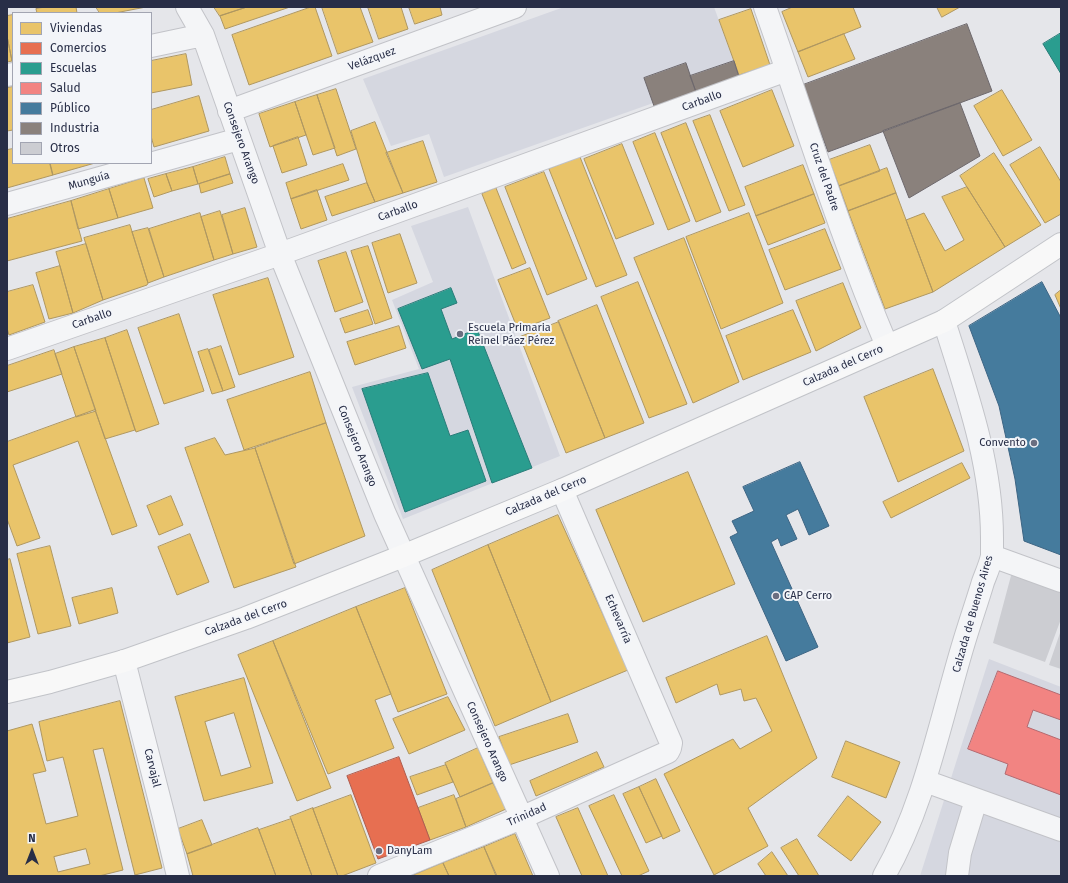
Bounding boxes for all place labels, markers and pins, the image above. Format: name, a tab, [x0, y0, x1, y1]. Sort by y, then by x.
place label: Escuela Primaria Reinel Páez Pérez	[468, 321, 554, 347]
marker: Escuela Primaria Reinel Páez Pérez	[455, 329, 465, 339]
place label: Convento	[979, 436, 1026, 450]
marker: Convento	[1029, 438, 1039, 448]
place label: CAP Cerro	[784, 589, 832, 603]
marker: CAP Cerro	[771, 591, 781, 601]
place label: DanyLam	[387, 844, 433, 858]
marker: DanyLam	[374, 846, 384, 856]

